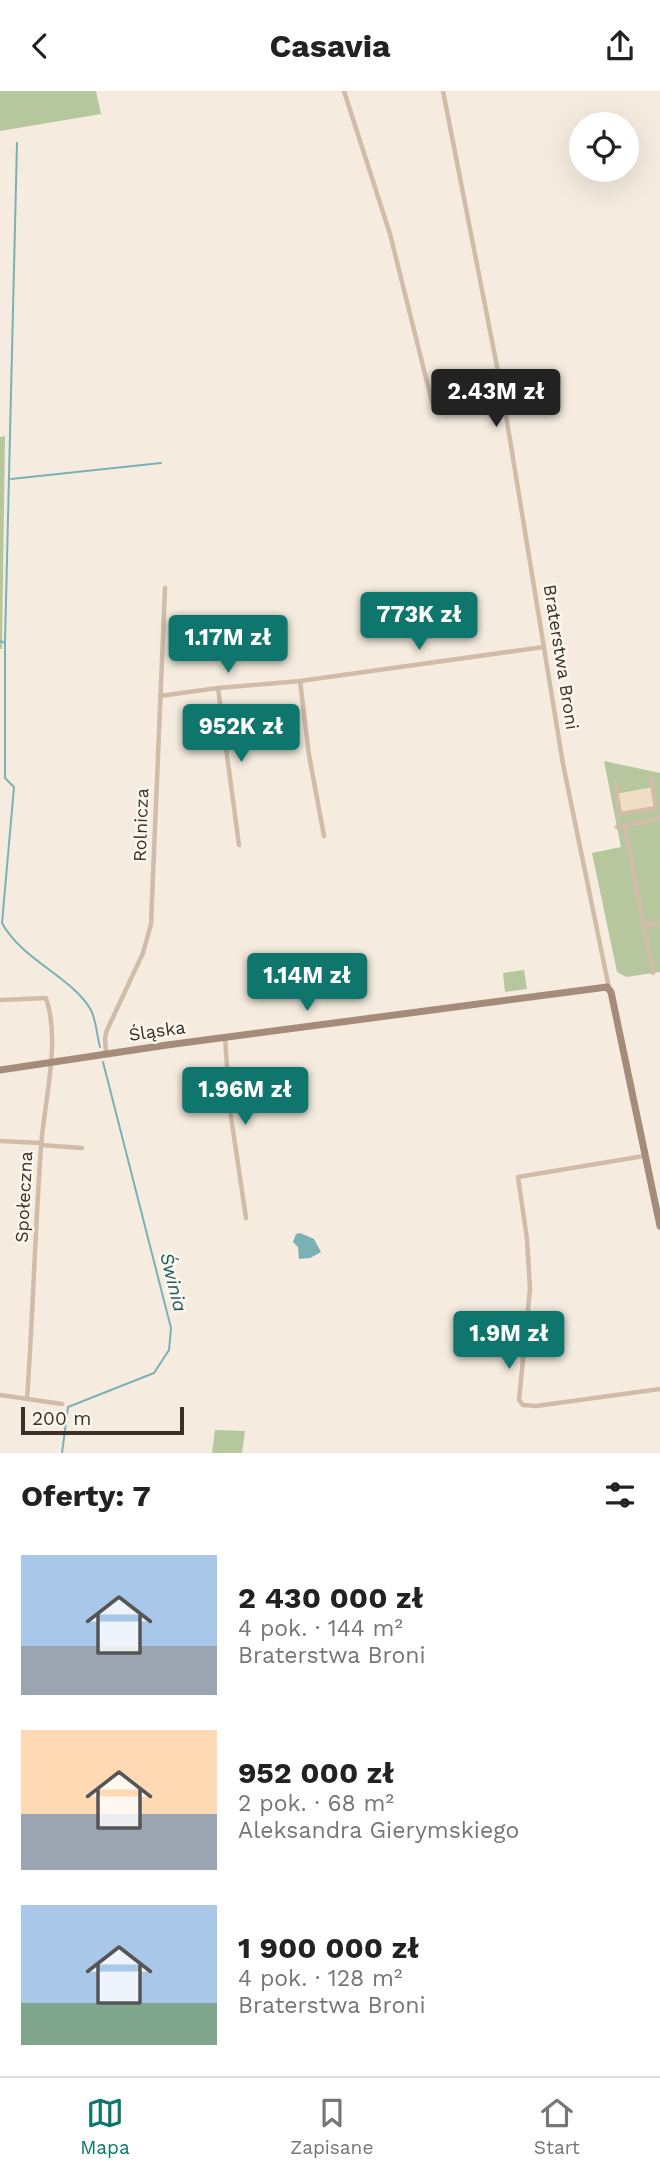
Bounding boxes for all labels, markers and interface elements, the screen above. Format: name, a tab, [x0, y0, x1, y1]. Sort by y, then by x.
icon: back	[21, 27, 59, 65]
text: Casavia	[270, 27, 391, 65]
icon: share	[601, 27, 639, 65]
map controls	[569, 112, 639, 182]
button: locate	[569, 112, 639, 182]
pin: 2.43M zł	[424, 369, 568, 429]
text: 2.43M zł	[447, 378, 545, 405]
street label: Braterstwa Broni	[540, 583, 583, 731]
pin: 773K zł	[354, 593, 484, 652]
text: 773K zł	[376, 601, 462, 628]
pin: 1.17M zł	[156, 615, 300, 675]
text: 1.17M zł	[185, 624, 271, 651]
pin: 952K zł	[176, 705, 306, 764]
text: 952K zł	[199, 713, 283, 740]
street label: Rolnicza	[129, 788, 152, 862]
pin: 1.14M zł	[235, 953, 379, 1013]
text: 1.14M zł	[263, 962, 351, 989]
street label: Śląska	[127, 1016, 187, 1045]
pin: 1.96M zł	[173, 1067, 317, 1127]
text: 1.96M zł	[198, 1076, 292, 1103]
street label: Społeczna	[11, 1151, 36, 1243]
water label: Świnia	[155, 1250, 192, 1314]
pin: 1.9M zł	[444, 1311, 574, 1371]
text: 1.9M zł	[469, 1320, 549, 1347]
scale bar	[21, 1404, 184, 1436]
text: 200 m	[32, 1407, 91, 1430]
icon: filters	[601, 1476, 639, 1514]
text: Oferty: 7	[21, 1478, 151, 1513]
text: 2 430 000 zł	[238, 1580, 424, 1615]
icon: home	[77, 1583, 161, 1667]
text: 4 pok. · 144 m²	[238, 1615, 403, 1642]
text: Braterstwa Broni	[238, 1642, 426, 1669]
text: 952 000 zł	[238, 1755, 394, 1790]
icon: home	[77, 1758, 161, 1842]
text: 2 pok. · 68 m²	[238, 1790, 394, 1817]
text: Aleksandra Gierymskiego	[238, 1817, 519, 1844]
text: 1 900 000 zł	[238, 1930, 419, 1965]
icon: home	[77, 1933, 161, 2017]
text: 4 pok. · 128 m²	[238, 1965, 402, 1992]
text: Braterstwa Broni	[238, 1992, 426, 2019]
tab: Mapa	[80, 2094, 130, 2159]
tab: Zapisane	[290, 2094, 373, 2159]
tab: Start	[534, 2094, 580, 2159]

